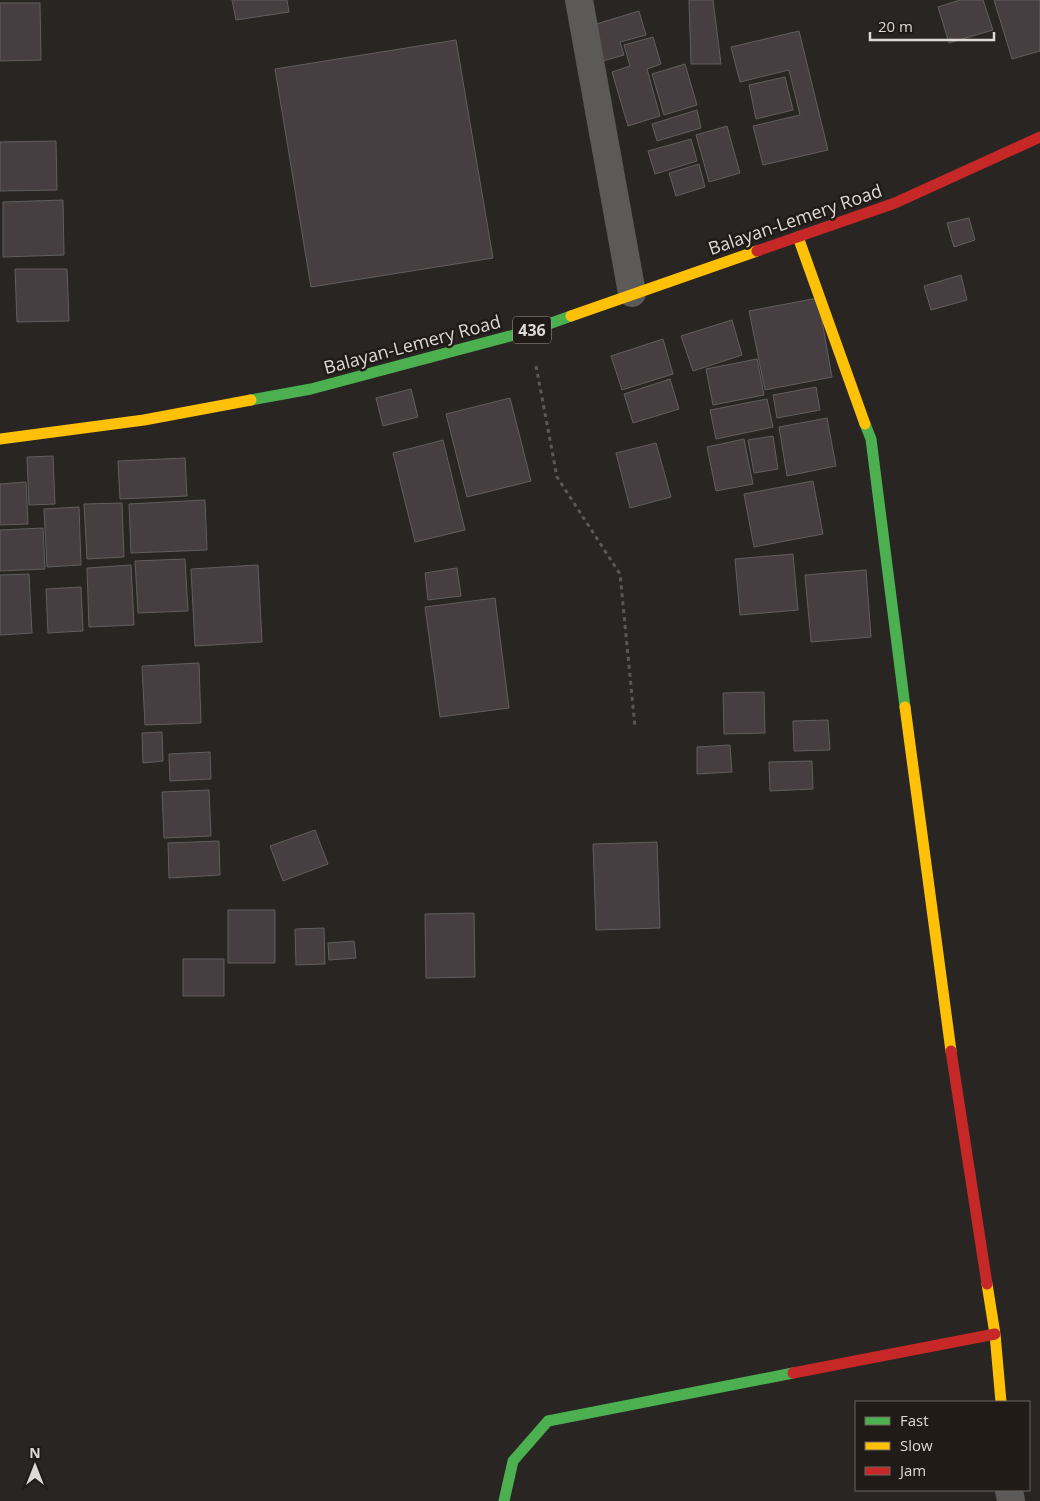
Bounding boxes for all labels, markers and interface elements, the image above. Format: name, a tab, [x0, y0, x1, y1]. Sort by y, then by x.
scale bar	[870, 10, 994, 42]
text: 20 m	[878, 16, 913, 36]
street label: Balayan-Lemery Road	[705, 178, 885, 260]
street label: Balayan-Lemery Road	[321, 309, 503, 379]
road number: 436	[513, 316, 551, 344]
legend	[855, 1401, 1030, 1491]
text: Fast	[900, 1410, 929, 1430]
text: Slow	[900, 1435, 933, 1455]
north arrow	[10, 1441, 60, 1491]
text: N	[29, 1443, 41, 1462]
text: Jam	[898, 1460, 926, 1480]

